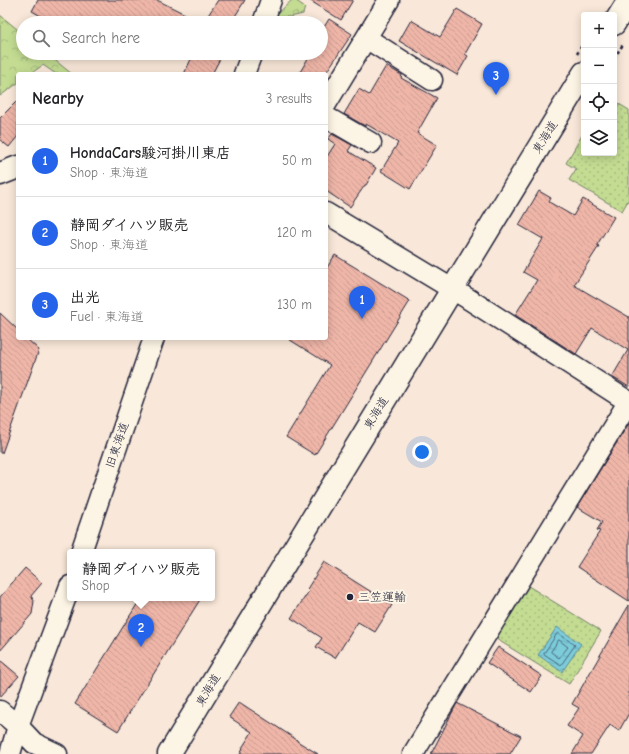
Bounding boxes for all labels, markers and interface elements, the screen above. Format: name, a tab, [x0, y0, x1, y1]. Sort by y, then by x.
map controls	[581, 12, 617, 156]
button: +	[581, 12, 617, 48]
search box	[16, 16, 328, 60]
icon: search	[30, 27, 52, 49]
text: Search here	[62, 29, 140, 47]
button: −	[581, 48, 617, 84]
pin: 3	[483, 62, 509, 95]
button: locate	[581, 84, 617, 120]
text: Nearby	[32, 89, 83, 108]
text: 3 results	[266, 91, 312, 106]
street label: 東海道	[530, 118, 560, 156]
button: layers	[581, 120, 617, 156]
text: HondaCars駿河掛川東店	[70, 144, 231, 162]
text: 1	[42, 153, 48, 168]
text: 50 m	[282, 153, 312, 168]
text: Shop · 東海道	[70, 165, 148, 180]
text: 静岡ダイハツ販売	[70, 216, 189, 234]
text: 2	[42, 225, 48, 240]
text: 120 m	[277, 225, 312, 240]
text: Shop · 東海道	[70, 237, 148, 252]
pin: 1	[349, 286, 375, 319]
text: 出光	[70, 288, 100, 306]
text: 3	[42, 297, 48, 312]
text: 130 m	[277, 297, 312, 312]
text: Fuel · 東海道	[70, 309, 143, 324]
street label: 東海道	[361, 394, 391, 432]
street label: 旧東海道	[103, 420, 131, 470]
your location	[412, 442, 432, 462]
popup	[67, 549, 215, 601]
text: 静岡ダイハツ販売	[82, 560, 200, 578]
text: Shop	[82, 578, 110, 593]
place label: 三笠運輸	[358, 590, 406, 604]
marker: 三笠運輸	[345, 592, 355, 602]
pin: 2	[128, 614, 154, 647]
street label: 東海道	[193, 671, 223, 709]

